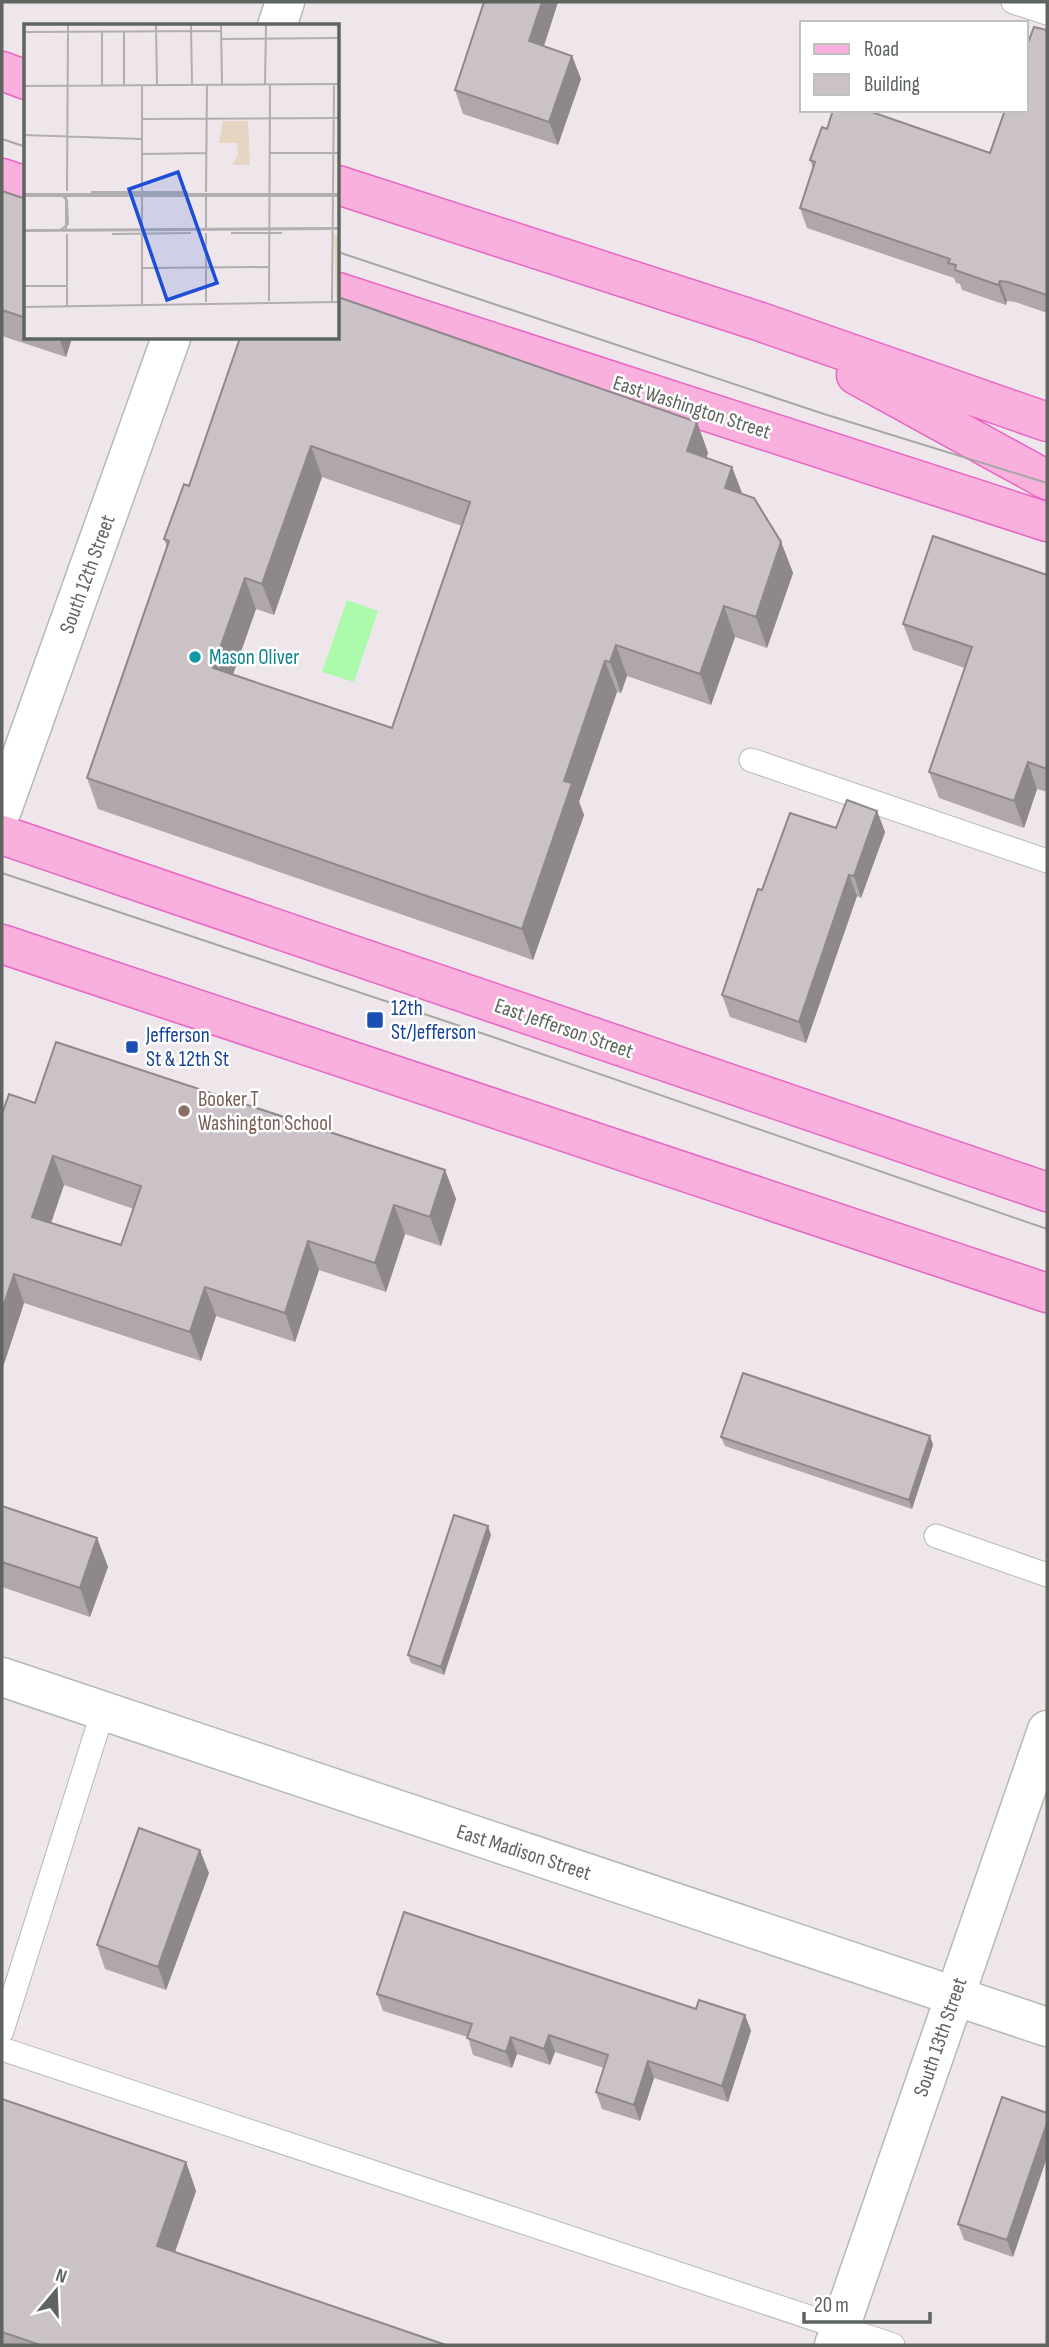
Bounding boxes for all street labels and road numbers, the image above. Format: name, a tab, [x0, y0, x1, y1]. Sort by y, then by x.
street label: East Washington Street	[610, 370, 774, 445]
street label: South 12th Street	[54, 511, 121, 637]
street label: East Jefferson Street	[491, 993, 637, 1064]
street label: East Madison Street	[453, 1819, 594, 1886]
street label: South 13th Street	[908, 1974, 973, 2100]

